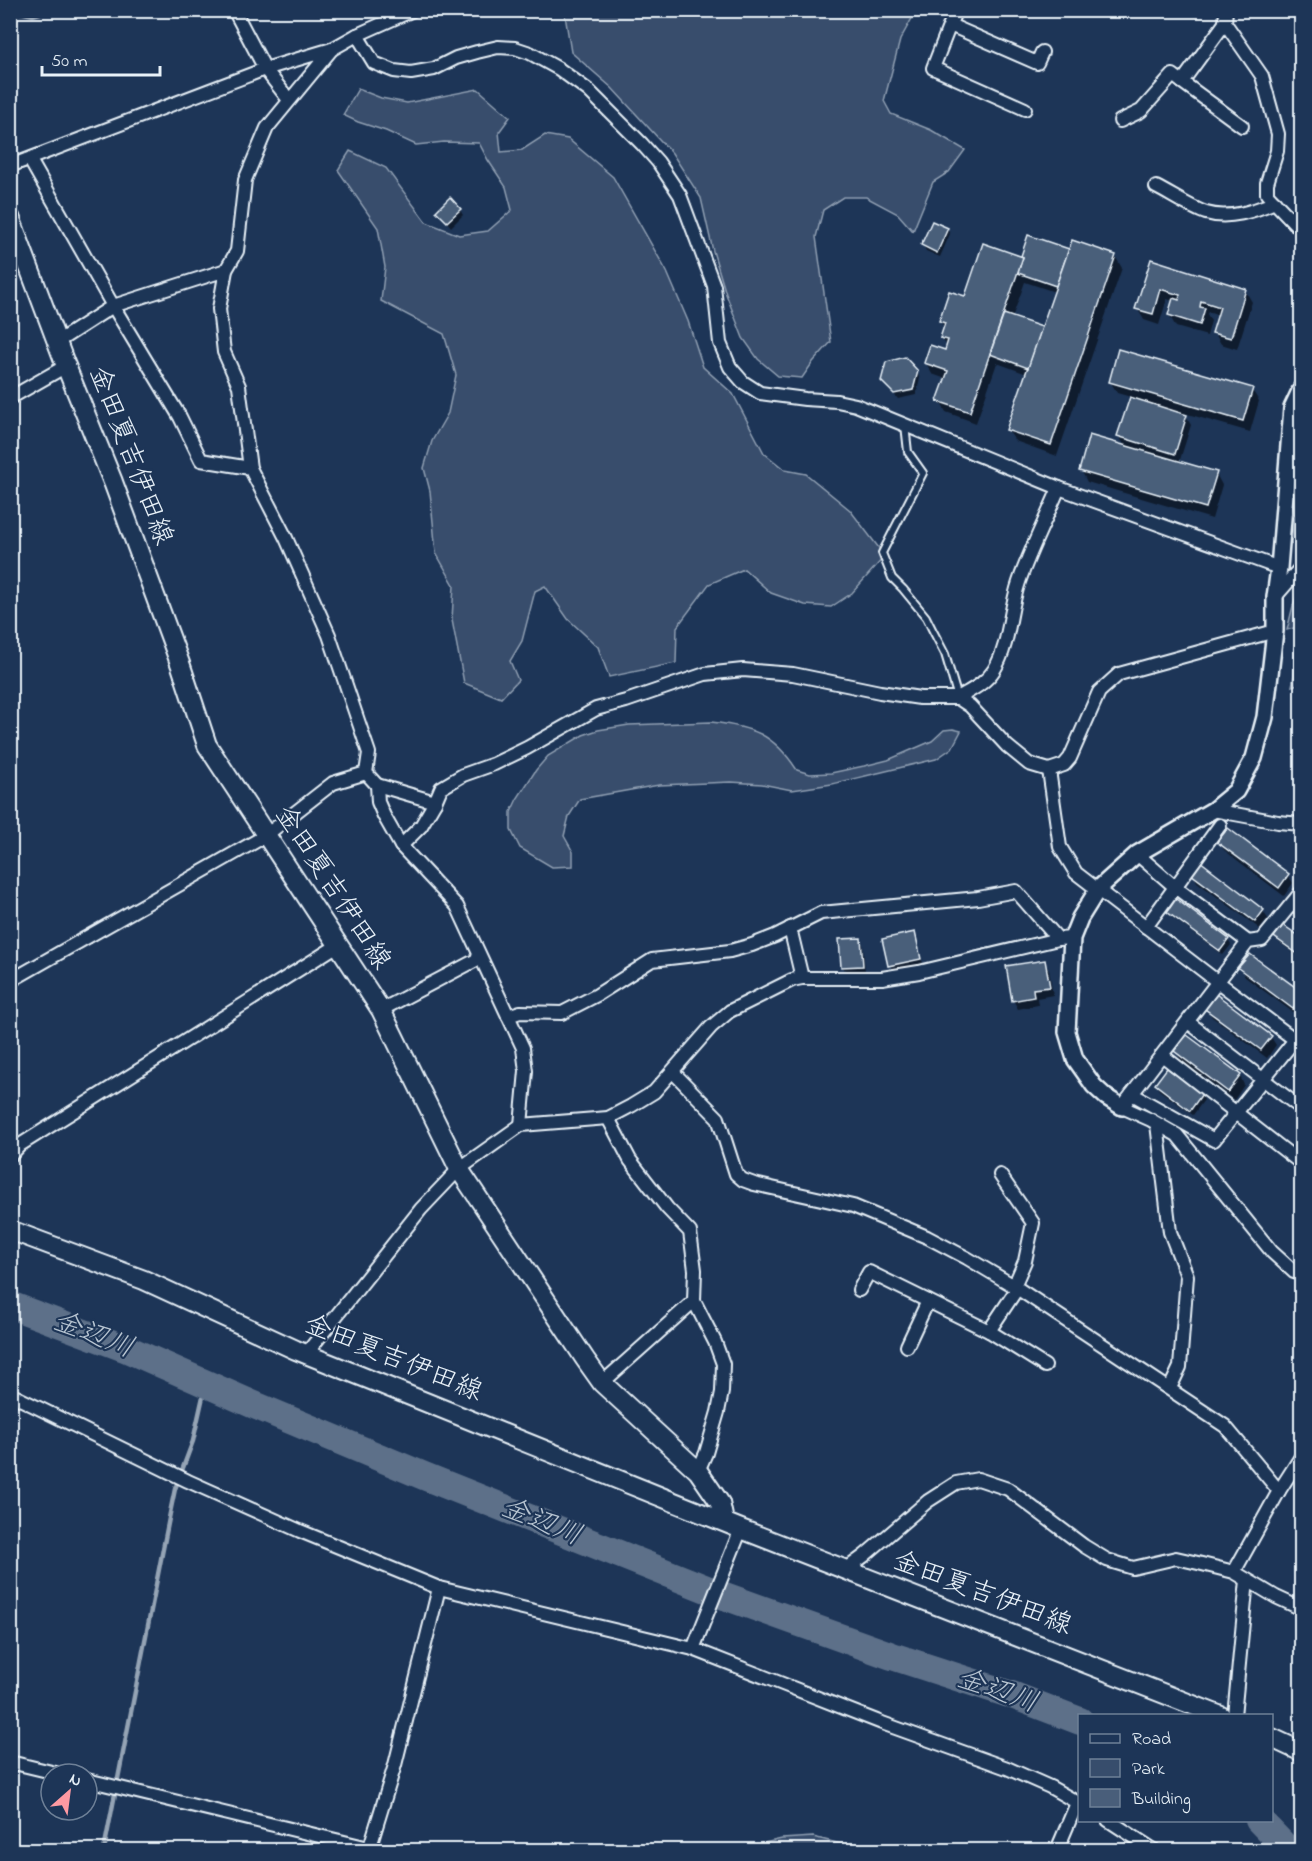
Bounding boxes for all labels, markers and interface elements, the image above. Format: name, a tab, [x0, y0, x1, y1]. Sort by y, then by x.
scale bar	[42, 39, 160, 77]
text: 50 m	[51, 49, 88, 75]
street label: 金田夏吉伊田線	[78, 361, 182, 551]
street label: 金田夏吉伊田線	[264, 798, 400, 978]
water label: 金辺川	[46, 1302, 140, 1370]
street label: 金田夏吉伊田線	[298, 1306, 488, 1412]
water label: 金辺川	[494, 1488, 588, 1558]
street label: 金田夏吉伊田線	[887, 1542, 1077, 1646]
water label: 金辺川	[951, 1659, 1043, 1725]
legend	[1078, 1714, 1273, 1822]
text: Road	[1132, 1727, 1171, 1753]
text: Park	[1132, 1757, 1165, 1783]
north arrow	[39, 1762, 99, 1822]
text: N	[65, 1767, 86, 1794]
text: Building	[1131, 1787, 1191, 1814]

